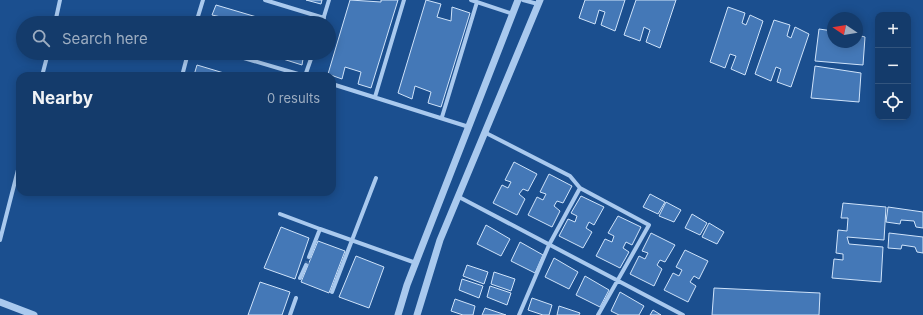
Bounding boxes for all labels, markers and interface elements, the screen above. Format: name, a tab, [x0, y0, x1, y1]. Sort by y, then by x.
north arrow	[827, 12, 863, 48]
map controls	[875, 12, 911, 120]
button: +	[875, 12, 911, 48]
search box	[16, 16, 336, 60]
icon: search	[30, 27, 52, 49]
text: Search here	[62, 29, 148, 48]
button: −	[875, 48, 911, 84]
button: locate	[875, 84, 911, 120]
text: Nearby	[32, 88, 93, 108]
text: 0 results	[267, 90, 320, 106]

